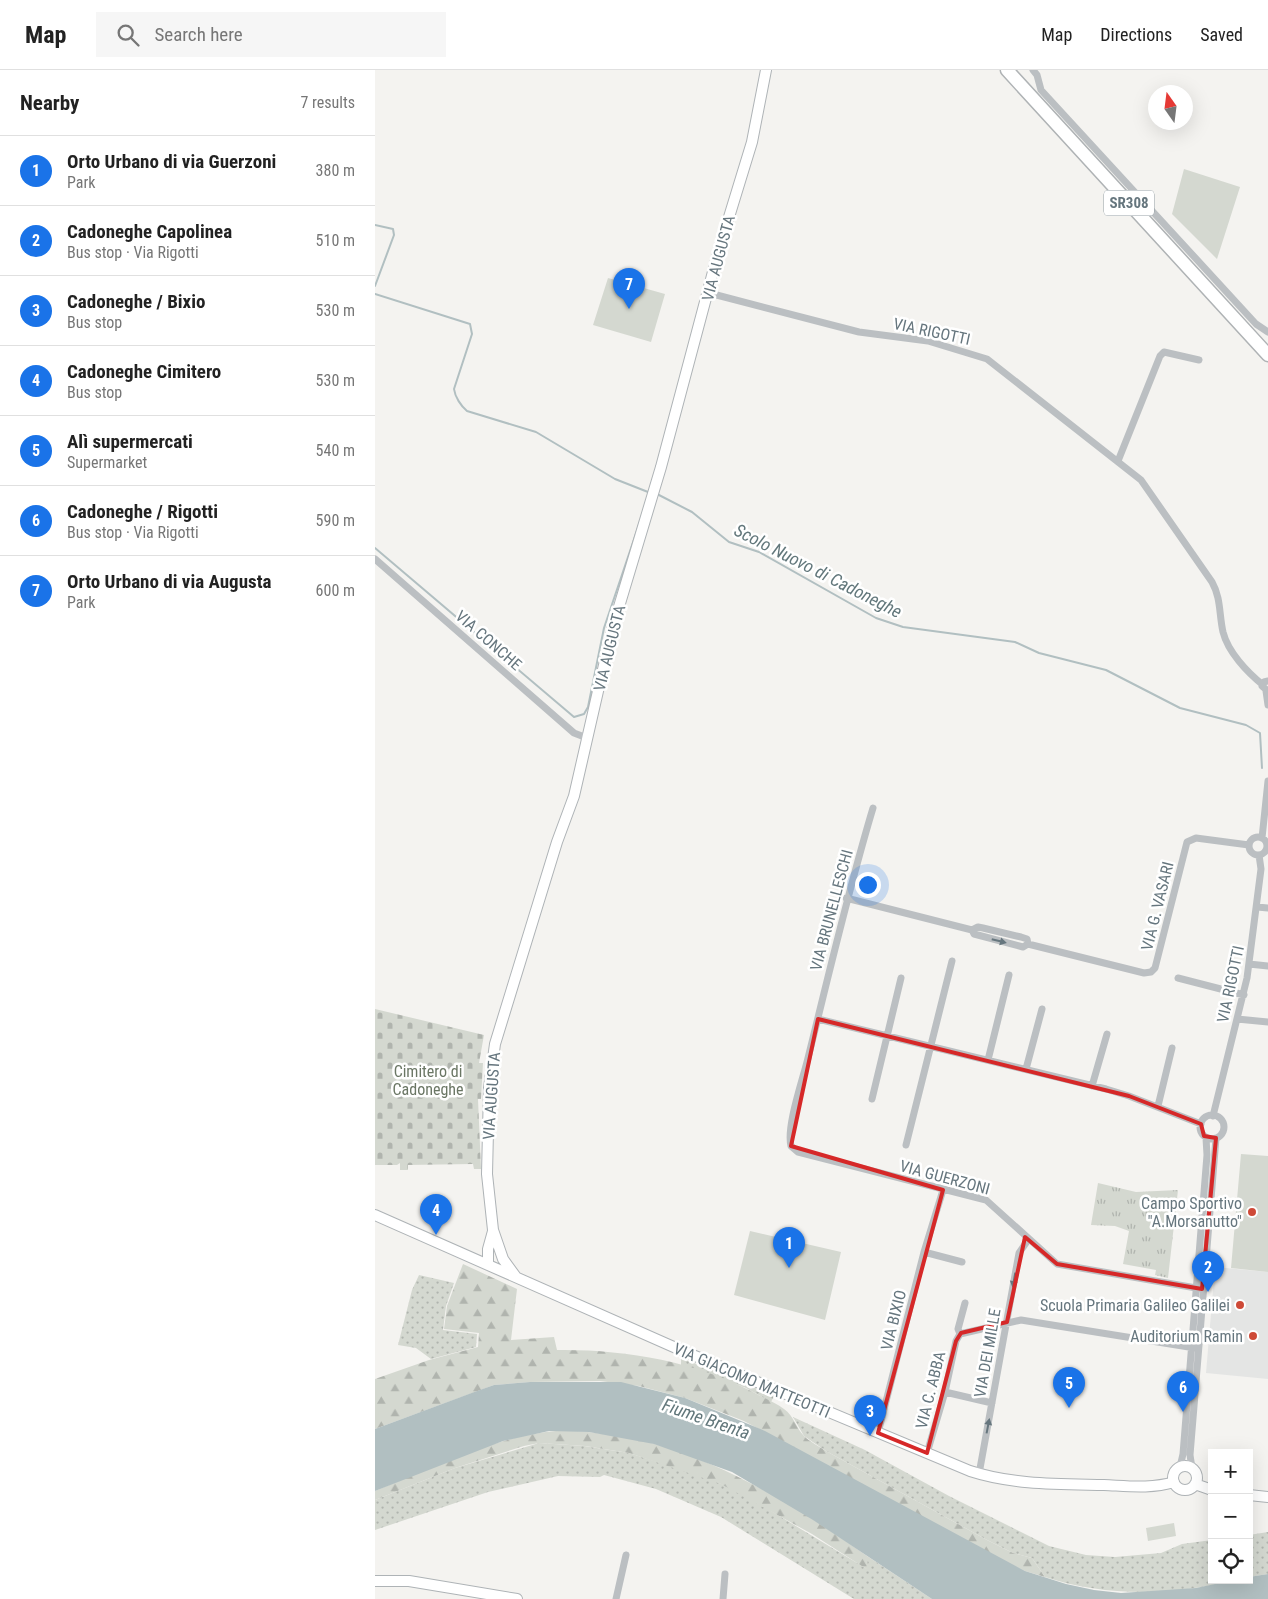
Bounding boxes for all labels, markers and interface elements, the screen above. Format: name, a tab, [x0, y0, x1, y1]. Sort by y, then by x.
search box	[96, 12, 446, 57]
text: Map	[25, 21, 66, 49]
icon: search	[114, 21, 142, 49]
text: Search here	[154, 23, 243, 46]
text: Map	[1041, 24, 1072, 45]
text: Directions	[1100, 24, 1172, 45]
text: Saved	[1200, 24, 1243, 45]
north arrow	[1148, 85, 1193, 130]
text: Nearby	[20, 91, 79, 115]
text: 7 results	[300, 93, 355, 112]
text: Orto Urbano di via Guerzoni	[67, 150, 276, 173]
text: 1	[32, 161, 40, 180]
text: 380 m	[316, 161, 355, 180]
text: Park	[67, 173, 96, 192]
road number: SR308	[1104, 190, 1154, 216]
street label: VIA AUGUSTA	[698, 213, 739, 303]
text: Cadoneghe Capolinea	[67, 220, 232, 243]
text: 2	[32, 231, 40, 250]
text: 510 m	[316, 231, 355, 250]
text: Bus stop · Via Rigotti	[67, 243, 199, 262]
pin: 7	[613, 268, 645, 309]
text: Cadoneghe / Bixio	[67, 290, 205, 313]
text: 3	[32, 301, 40, 320]
text: 530 m	[316, 301, 355, 320]
text: Bus stop	[67, 313, 122, 332]
street label: VIA RIGOTTI	[892, 314, 972, 349]
text: Cadoneghe Cimitero	[67, 360, 221, 383]
text: 4	[32, 371, 40, 390]
text: 530 m	[316, 371, 355, 390]
text: Bus stop	[67, 383, 122, 402]
text: Alì supermercati	[67, 430, 193, 453]
text: 5	[32, 441, 40, 460]
text: 540 m	[316, 441, 355, 460]
text: Supermarket	[67, 453, 147, 472]
text: Cadoneghe / Rigotti	[67, 500, 218, 523]
text: 6	[32, 511, 40, 530]
text: 590 m	[316, 511, 355, 530]
water label: Scolo Nuovo di Cadoneghe	[731, 519, 905, 622]
text: Bus stop · Via Rigotti	[67, 523, 199, 542]
text: Orto Urbano di via Augusta	[67, 570, 271, 593]
text: 7	[32, 581, 40, 600]
text: 600 m	[316, 581, 355, 600]
text: Park	[67, 593, 96, 612]
street label: VIA AUGUSTA	[590, 603, 629, 693]
street label: VIA CONCHE	[452, 606, 526, 674]
street label: VIA BRUNELLESCHI	[806, 848, 857, 973]
street label: VIA G. VASARI	[1137, 860, 1178, 953]
your location	[855, 872, 881, 898]
one-way arrow	[992, 937, 1007, 945]
street label: VIA RIGOTTI	[1213, 944, 1248, 1024]
street label: VIA AUGUSTA	[479, 1052, 504, 1140]
park label: Cimitero di Cadoneghe	[392, 1062, 464, 1099]
street label: VIA GUERZONI	[898, 1156, 992, 1199]
pin: 4	[420, 1194, 452, 1235]
place label: Campo Sportivo "A.Morsanutto"	[1141, 1194, 1242, 1231]
marker: Campo Sportivo "A.Morsanutto"	[1246, 1206, 1258, 1218]
pin: 1	[773, 1227, 805, 1268]
pin: 2	[1192, 1251, 1224, 1292]
one-way arrow	[1010, 1272, 1018, 1288]
street label: VIA BIXIO	[877, 1288, 910, 1352]
place label: Scuola Primaria Galileo Galilei	[1040, 1296, 1230, 1315]
marker: Scuola Primaria Galileo Galilei	[1234, 1299, 1246, 1311]
street label: VIA DEI MILLE	[970, 1307, 1005, 1399]
place label: Auditorium Ramin	[1130, 1327, 1243, 1346]
marker: Auditorium Ramin	[1247, 1330, 1259, 1342]
street label: VIA GIACOMO MATTEOTTI	[671, 1339, 833, 1422]
street label: VIA C. ABBA	[912, 1350, 949, 1431]
pin: 5	[1053, 1367, 1085, 1408]
pin: 6	[1167, 1371, 1199, 1412]
water label: Fiume Brenta	[660, 1394, 753, 1443]
pin: 3	[854, 1395, 886, 1436]
one-way arrow	[984, 1419, 992, 1434]
map controls	[1208, 1449, 1253, 1584]
button: +	[1208, 1449, 1253, 1494]
button: −	[1208, 1494, 1253, 1539]
button: locate	[1208, 1539, 1253, 1584]

